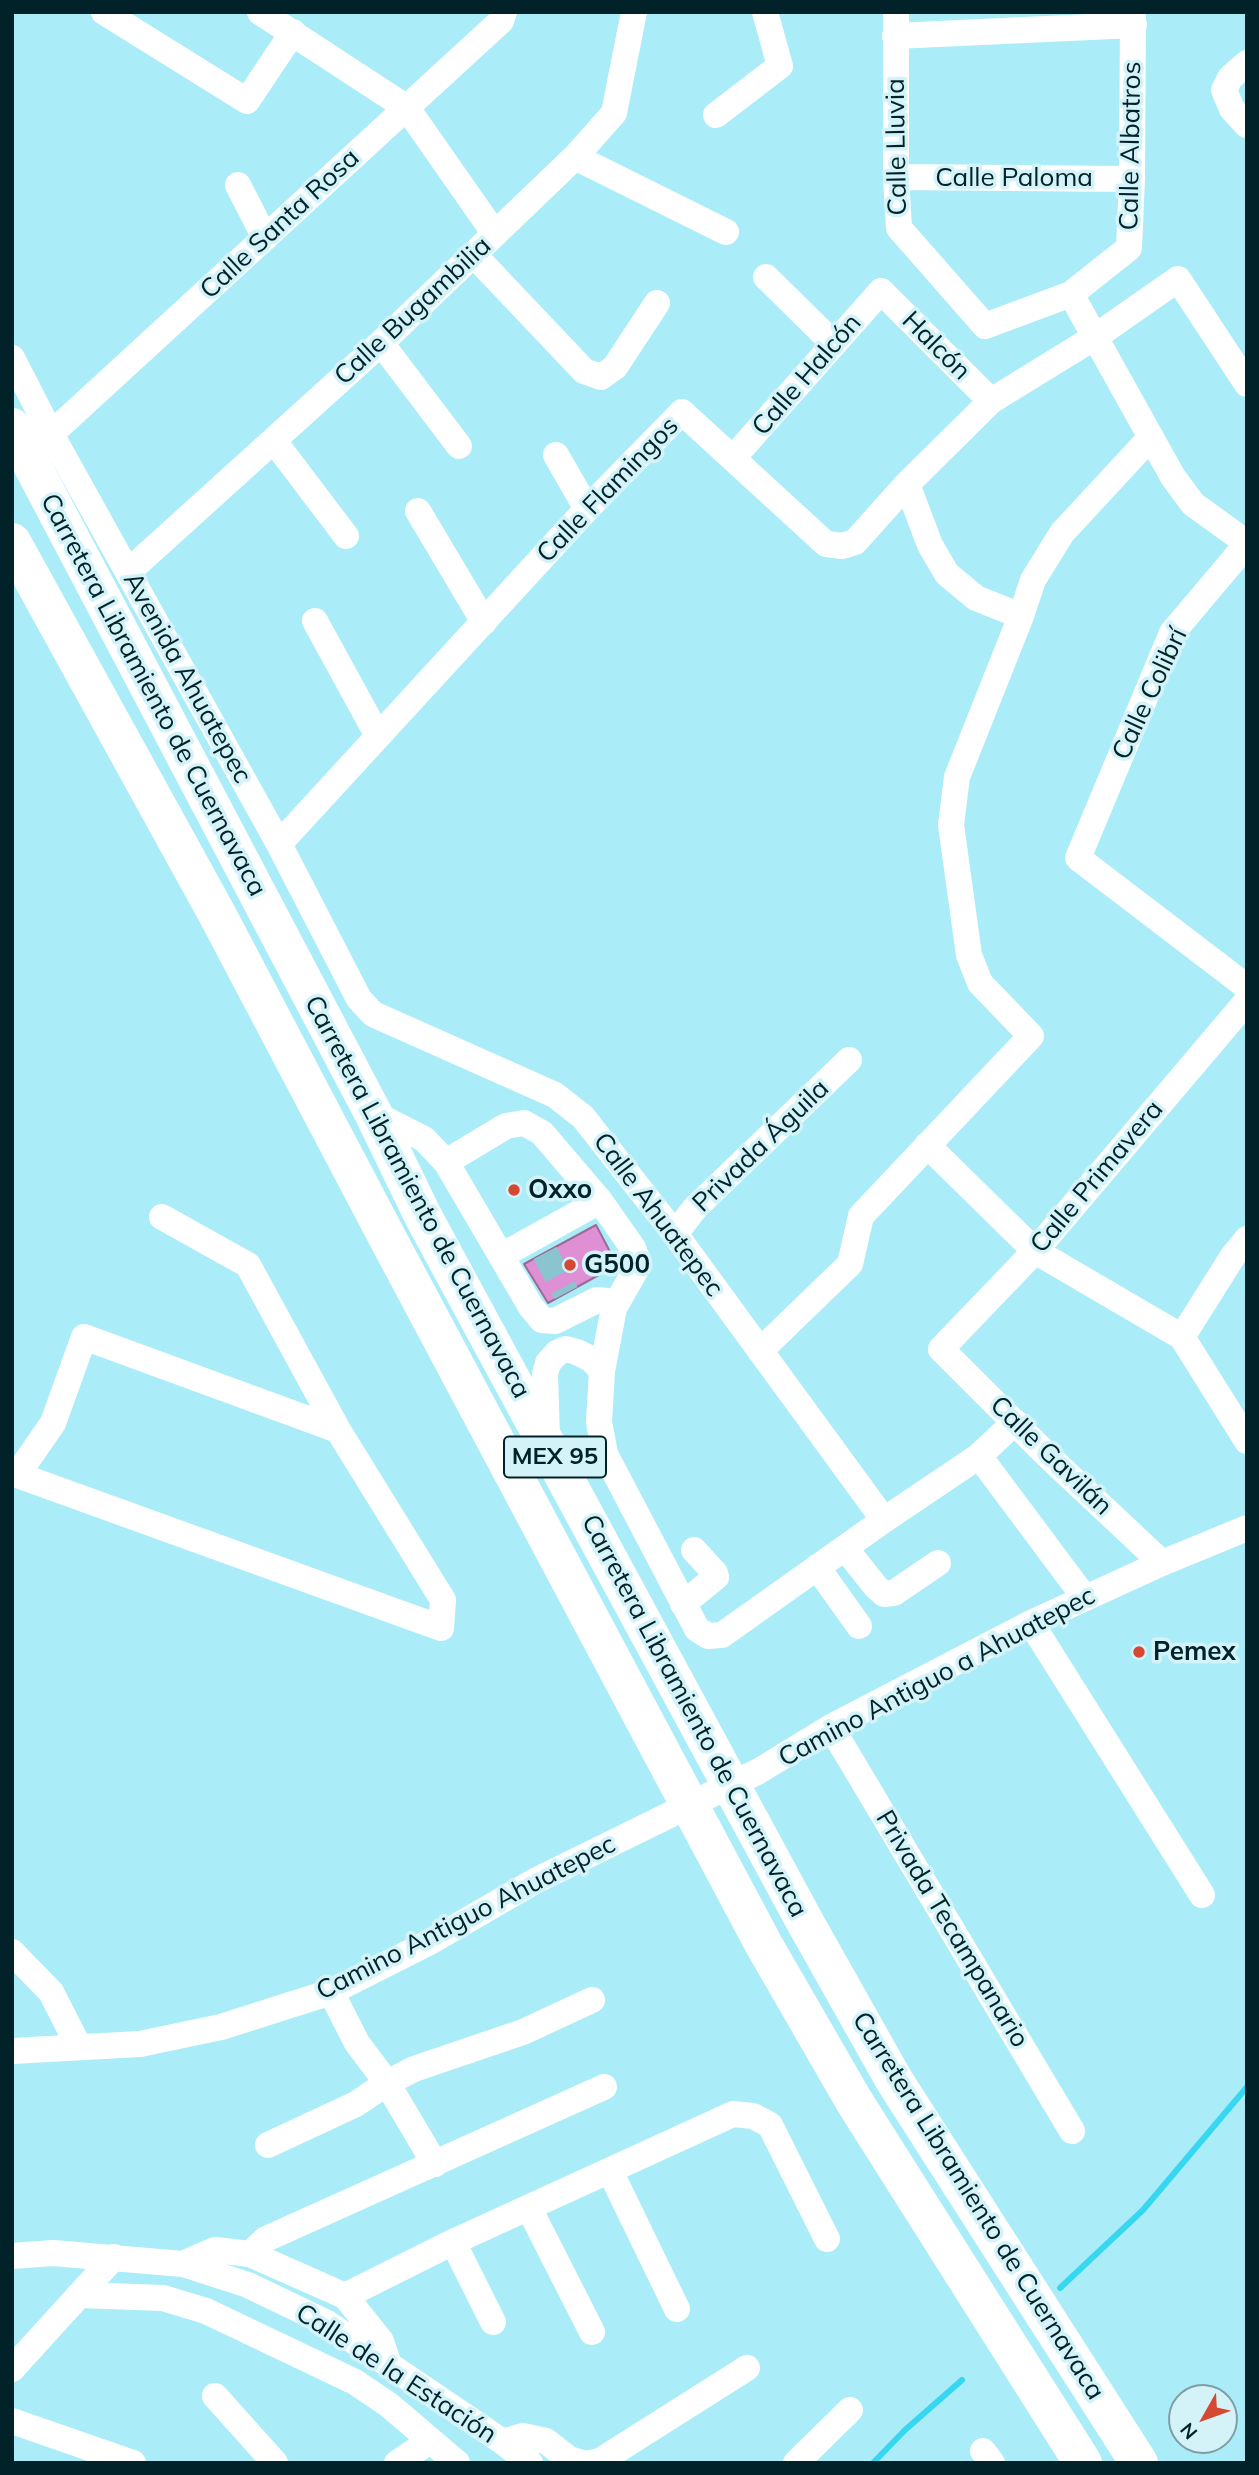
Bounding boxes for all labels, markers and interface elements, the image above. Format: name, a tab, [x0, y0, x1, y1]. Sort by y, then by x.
street label: Calle Albatros	[1114, 61, 1148, 231]
street label: Calle Lluvia	[880, 78, 914, 216]
street label: Calle Santa Rosa	[194, 142, 366, 306]
street label: Calle Paloma	[935, 162, 1093, 194]
street label: Calle Bugambilia	[328, 230, 498, 392]
street label: Halcón	[895, 305, 977, 387]
street label: Calle Halcón	[746, 308, 868, 442]
street label: Calle Flamingos	[531, 411, 685, 569]
street label: Carretera Libramiento de Cuernavaca	[33, 488, 273, 902]
street label: Avenida Ahuatepec	[116, 567, 258, 789]
street label: Calle Colibrí	[1106, 623, 1194, 765]
street label: Carretera Libramiento de Cuernavaca	[297, 990, 537, 1404]
street label: Privada Águila	[686, 1073, 836, 1219]
street label: Calle Primavera	[1024, 1094, 1170, 1260]
street label: Calle Ahuatepec	[586, 1127, 730, 1303]
place label: Oxxo	[528, 1174, 592, 1206]
marker: Oxxo	[506, 1182, 522, 1198]
place label: G500	[584, 1249, 650, 1281]
marker: G500	[562, 1257, 578, 1273]
street label: Calle Gavilán	[983, 1390, 1119, 1522]
road number: MEX 95	[504, 1436, 606, 1478]
street label: Carretera Libramiento de Cuernavaca	[574, 1509, 814, 1923]
street label: Camino Antiguo a Ahuatepec	[773, 1580, 1101, 1774]
place label: Pemex	[1153, 1636, 1236, 1668]
marker: Pemex	[1131, 1644, 1147, 1660]
street label: Privada Tecampanario	[869, 1805, 1035, 2053]
street label: Camino Antiguo Ahuatepec	[311, 1829, 621, 2007]
street label: Carretera Libramiento de Cuernavaca	[845, 2006, 1111, 2406]
street label: Calle de la Estación	[290, 2297, 502, 2451]
north arrow	[1168, 2384, 1238, 2454]
text: N	[1175, 2418, 1202, 2444]

